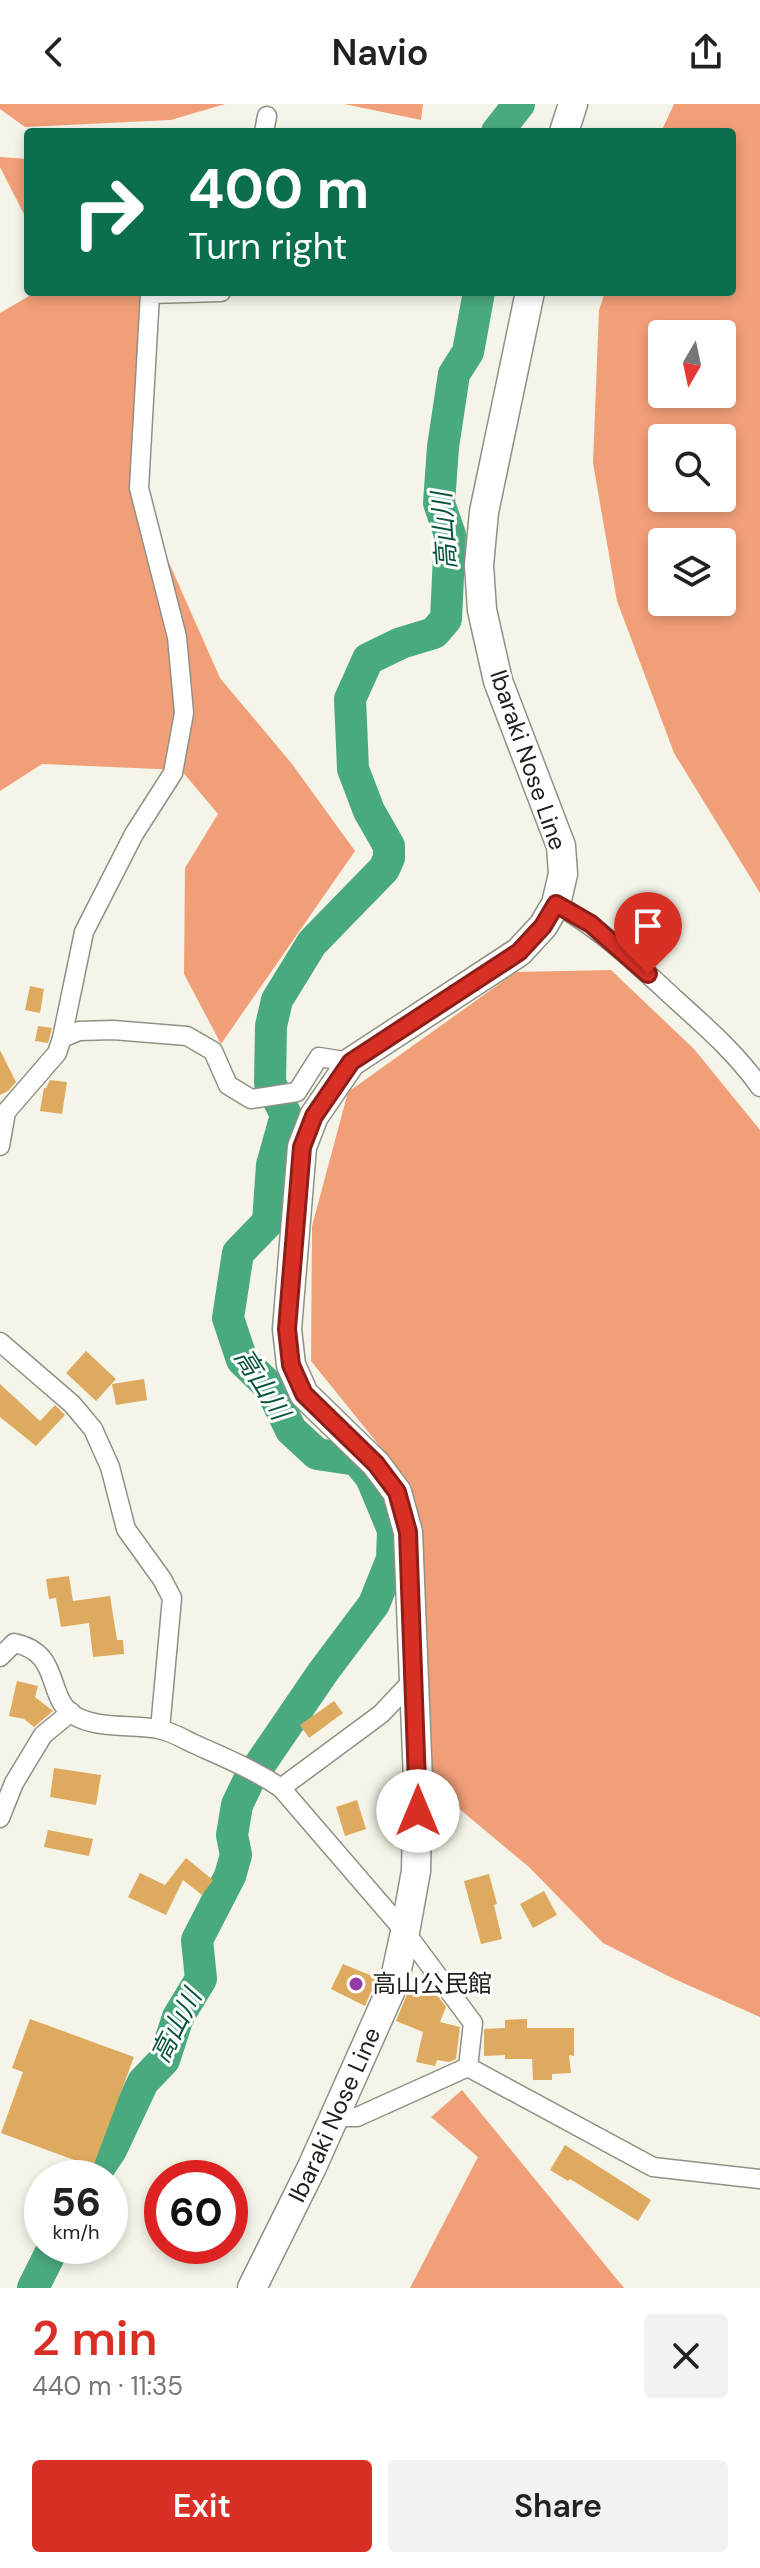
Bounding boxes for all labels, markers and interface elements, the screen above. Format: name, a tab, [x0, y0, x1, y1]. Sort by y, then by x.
text: Navio	[331, 29, 429, 76]
icon: back	[32, 30, 76, 74]
icon: share	[684, 30, 728, 74]
text: 400 m	[188, 152, 369, 225]
icon: right	[56, 160, 160, 264]
text: Turn right	[188, 223, 347, 270]
north arrow	[648, 320, 736, 408]
map controls	[648, 320, 736, 616]
button: search	[648, 424, 736, 512]
water label: 高山川	[424, 488, 464, 571]
button: layers	[648, 528, 736, 616]
street label: Ibaraki Nose Line	[483, 666, 574, 854]
pin	[614, 892, 682, 974]
icon: arrive	[626, 904, 670, 948]
water label: 高山川	[227, 1342, 299, 1429]
position arrow	[376, 1769, 460, 1853]
place label: 高山公民館	[372, 1968, 492, 1999]
marker: 高山公民館	[347, 1975, 365, 1993]
water label: 高山川	[143, 1981, 210, 2068]
street label: Ibaraki Nose Line	[281, 2022, 387, 2207]
speed limit sign: 60	[144, 2160, 248, 2264]
text: 56	[51, 2176, 101, 2228]
text: km/h	[52, 2219, 100, 2245]
text: 2 min	[32, 2307, 158, 2370]
button: close	[644, 2314, 728, 2398]
text: 440 m · 11:35	[32, 2369, 183, 2403]
button: Exit	[32, 2460, 372, 2552]
button: Share	[388, 2460, 728, 2552]

